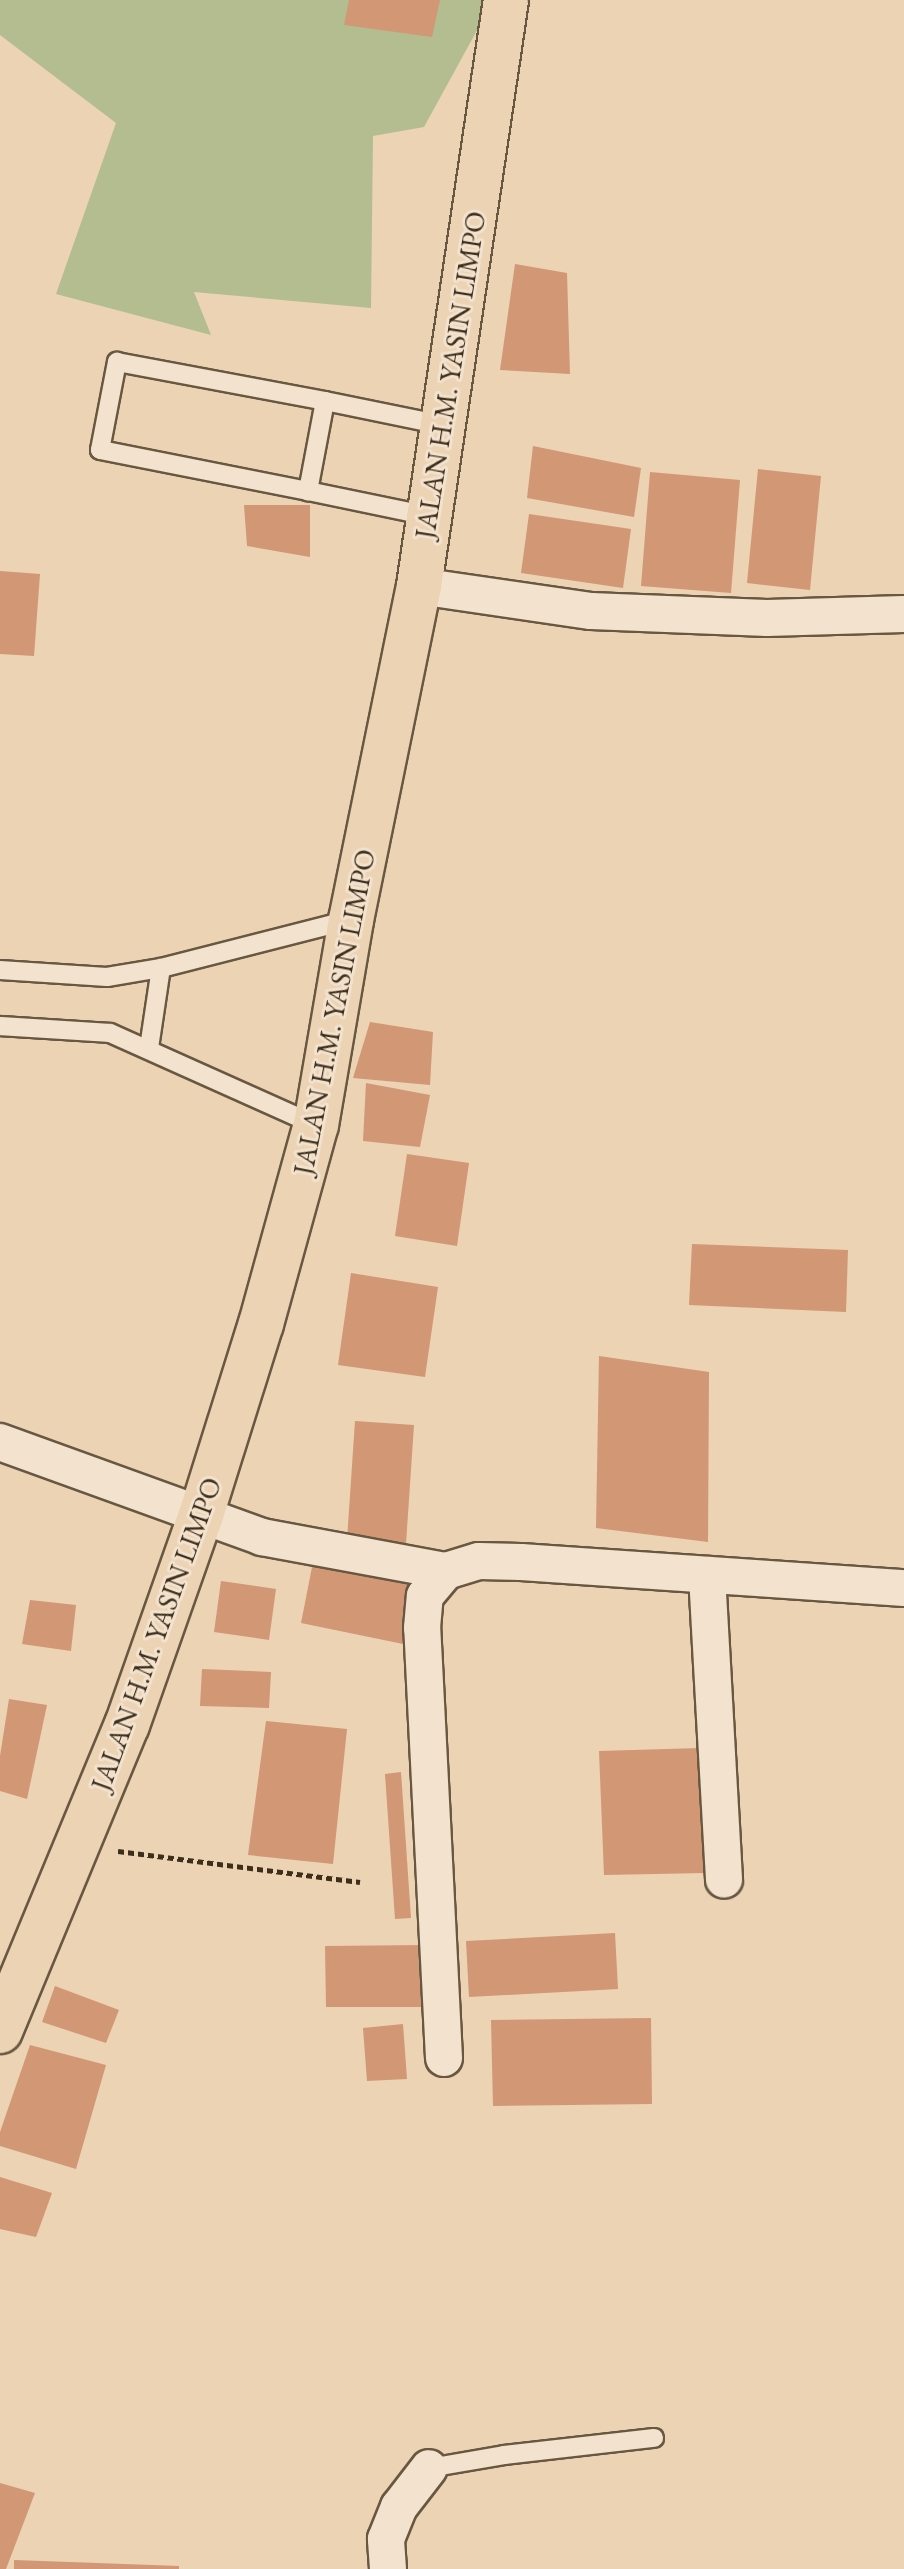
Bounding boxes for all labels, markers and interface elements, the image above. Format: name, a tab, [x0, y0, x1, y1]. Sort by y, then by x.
street label: JALAN H.M. YASIN LIMPO	[408, 209, 492, 541]
street label: JALAN H.M. YASIN LIMPO	[286, 846, 382, 1178]
street label: JALAN H.M. YASIN LIMPO	[84, 1473, 228, 1795]

